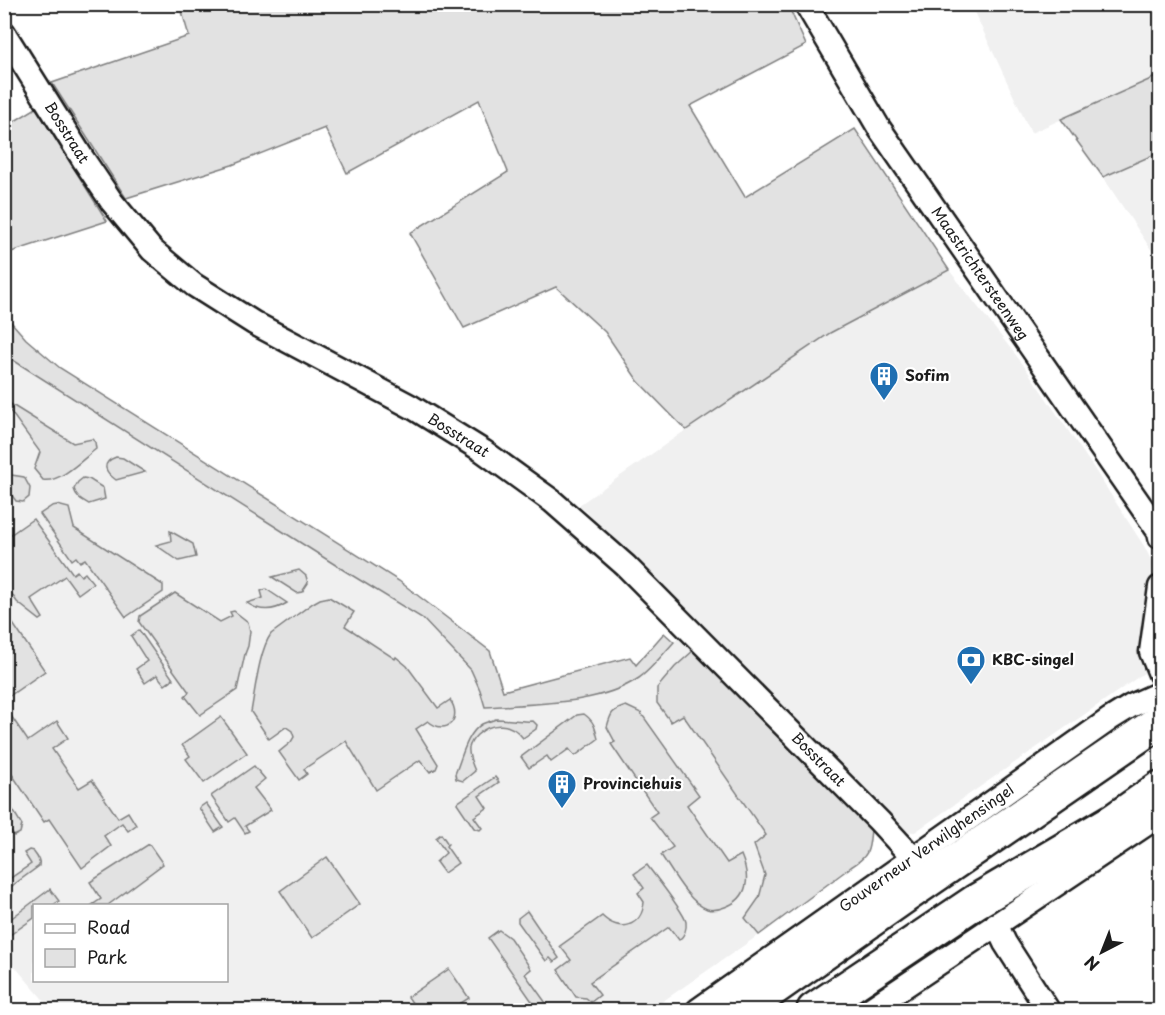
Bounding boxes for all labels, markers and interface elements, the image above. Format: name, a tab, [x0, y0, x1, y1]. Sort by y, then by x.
street label: Bosstraat	[40, 97, 96, 168]
street label: Maastrichtersteenweg	[927, 201, 1036, 344]
building icon: Sofim	[868, 360, 900, 402]
place label: Sofim	[905, 363, 949, 386]
street label: Bosstraat	[424, 406, 495, 462]
bank icon: KBC-singel	[955, 644, 987, 686]
place label: KBC-singel	[992, 647, 1074, 670]
street label: Bosstraat	[787, 726, 852, 791]
building icon: Provinciehuis	[546, 768, 578, 810]
place label: Provinciehuis	[583, 771, 682, 794]
street label: Gouverneur Verwilghensingel	[834, 777, 1018, 917]
legend	[33, 904, 228, 982]
text: Road	[87, 913, 131, 940]
north arrow	[1072, 922, 1132, 982]
text: Park	[87, 943, 127, 970]
text: N	[1079, 951, 1104, 977]

